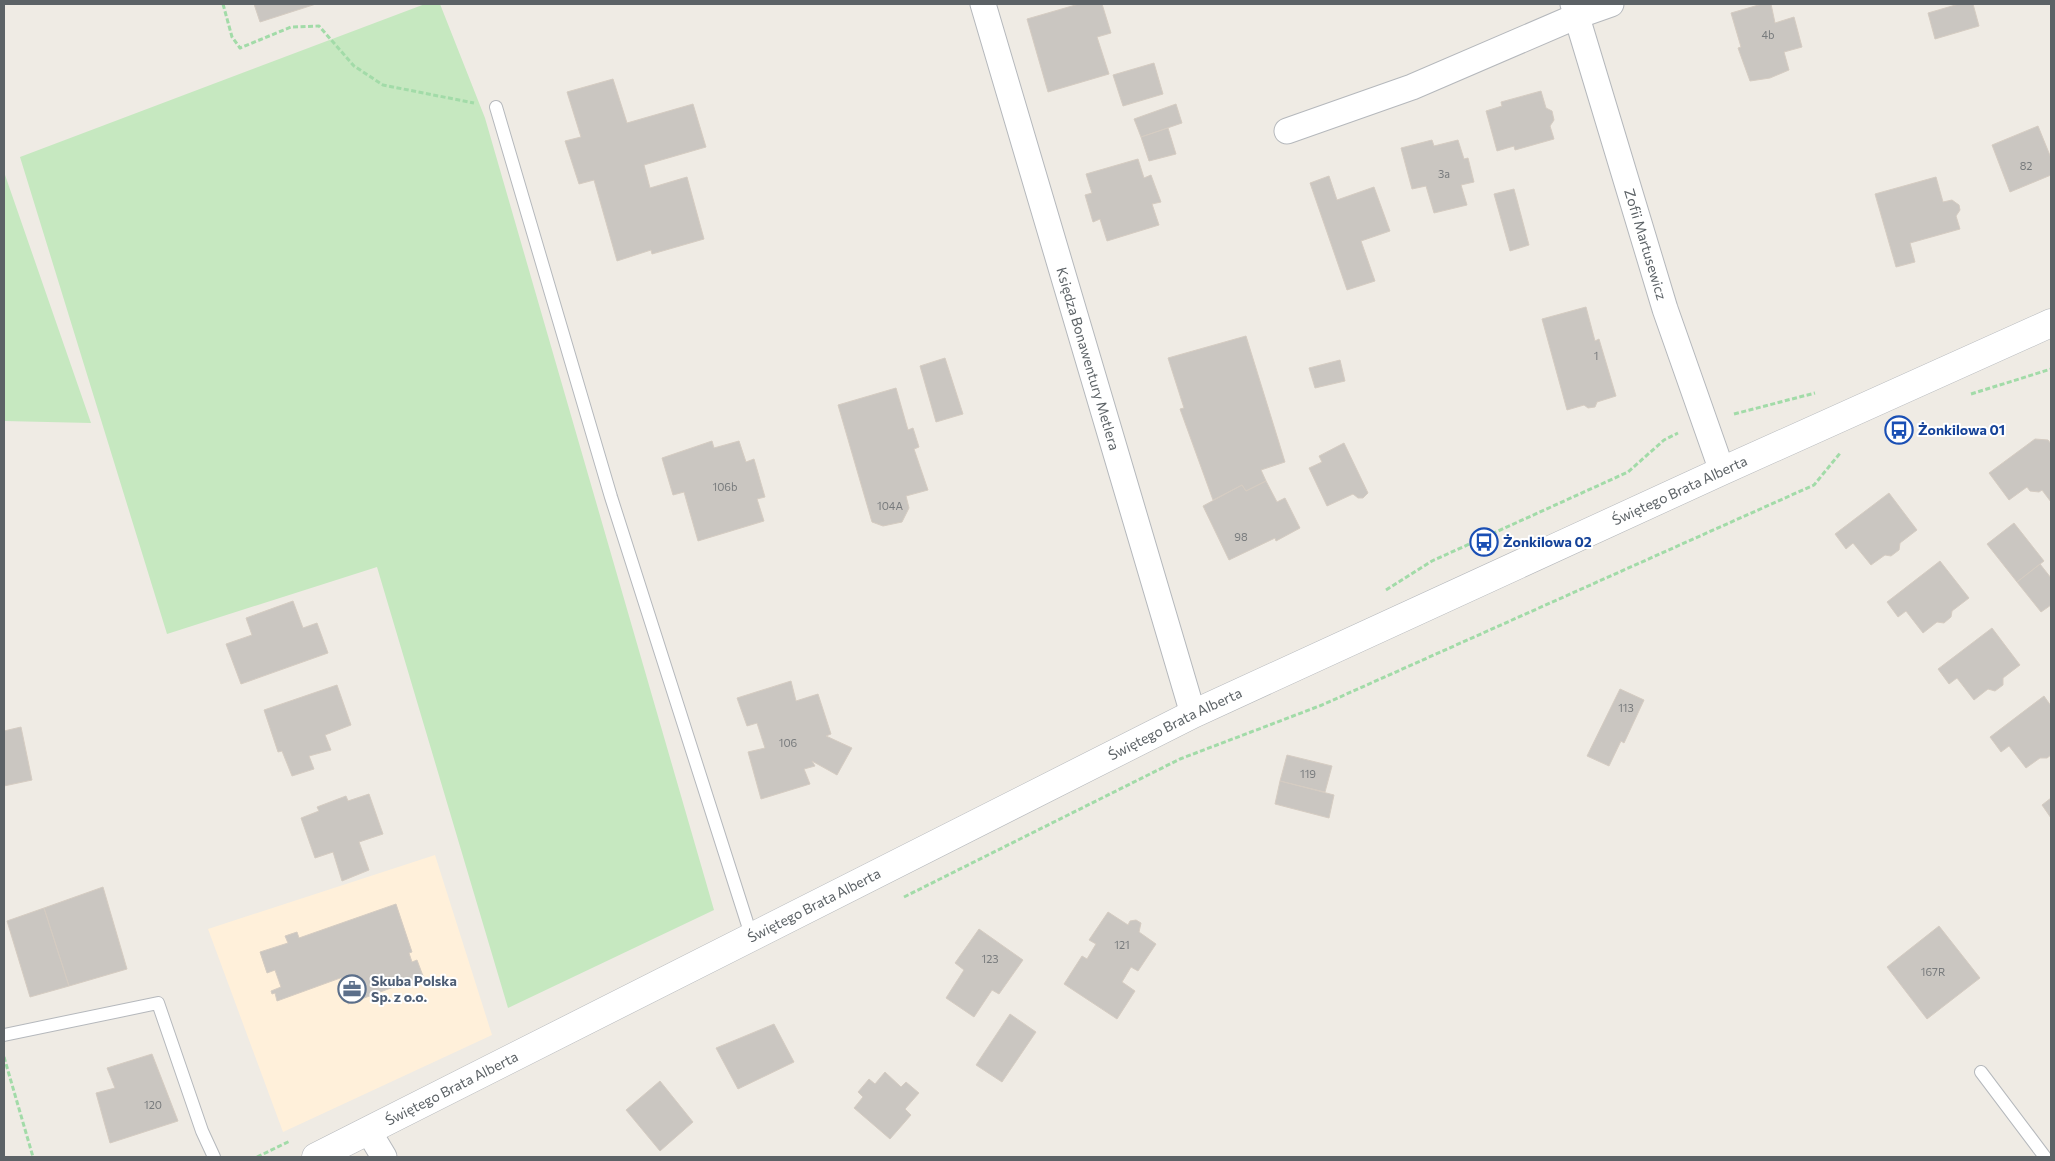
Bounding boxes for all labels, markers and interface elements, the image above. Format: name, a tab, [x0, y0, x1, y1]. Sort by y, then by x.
house number: 4b	[1761, 28, 1775, 41]
house number: 82	[2020, 159, 2032, 172]
house number: 3a	[1438, 167, 1450, 180]
street label: Zofii Martusewicz	[1621, 187, 1671, 302]
street label: Księdza Bonawentury Metlera	[1053, 265, 1124, 452]
house number: 1	[1594, 349, 1598, 362]
bus stop icon: Żonkilowa 01	[1884, 415, 1914, 445]
place label: Żonkilowa 01	[1918, 421, 2005, 438]
street label: Świętego Brata Alberta	[1609, 452, 1750, 528]
house number: 106b	[712, 480, 738, 493]
house number: 104A	[877, 499, 903, 512]
bus stop icon: Żonkilowa 02	[1469, 527, 1499, 557]
house number: 98	[1234, 530, 1248, 543]
place label: Żonkilowa 02	[1503, 533, 1592, 550]
street label: Świętego Brata Alberta	[1105, 684, 1244, 763]
house number: 113	[1618, 701, 1634, 714]
house number: 106	[779, 736, 798, 749]
house number: 119	[1300, 767, 1316, 780]
street label: Świętego Brata Alberta	[745, 864, 883, 946]
house number: 121	[1114, 938, 1130, 951]
house number: 123	[981, 952, 999, 965]
house number: 167R	[1921, 965, 1946, 978]
place label: Skuba Polska Sp. z o.o.	[371, 972, 457, 1005]
office icon: Skuba Polska Sp. z o.o.	[337, 974, 367, 1004]
street label: Świętego Brata Alberta	[382, 1047, 521, 1129]
house number: 120	[144, 1098, 162, 1111]

